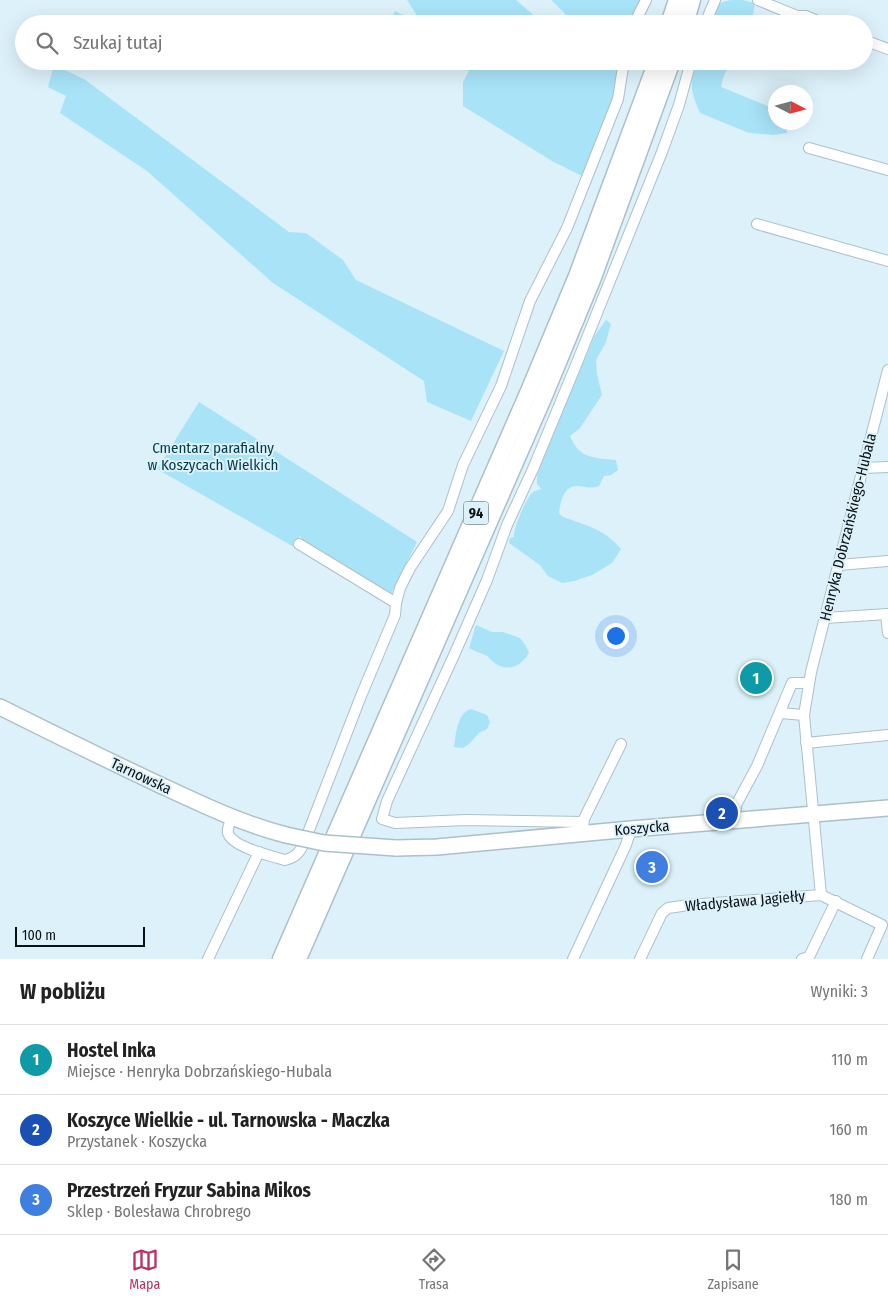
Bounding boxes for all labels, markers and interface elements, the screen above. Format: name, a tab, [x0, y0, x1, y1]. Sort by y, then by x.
search box	[15, 15, 873, 70]
icon: search	[33, 29, 61, 57]
text: Szukaj tutaj	[73, 31, 163, 54]
north arrow	[768, 85, 813, 130]
street label: Henryka Dobrzańskiego-Hubala	[816, 431, 880, 623]
park label: Cmentarz parafialny w Koszycach Wielkich	[148, 439, 278, 474]
road number: 94	[464, 502, 488, 524]
your location	[603, 623, 629, 649]
pin: 1	[740, 659, 772, 697]
street label: Tarnowska	[108, 754, 174, 798]
pin: 2	[706, 794, 738, 832]
street label: Koszycka	[614, 817, 670, 839]
pin: 3	[636, 848, 668, 886]
street label: Władysława Jagiełły	[684, 887, 806, 915]
scale bar	[15, 924, 145, 947]
text: 100 m	[22, 927, 56, 944]
text: W pobliżu	[20, 979, 105, 1005]
text: Wyniki: 3	[811, 982, 868, 1001]
text: Hostel Inka	[67, 1039, 156, 1062]
text: 1	[33, 1050, 39, 1069]
text: 110 m	[831, 1050, 868, 1069]
text: Miejsce · Henryka Dobrzańskiego-Hubala	[67, 1062, 332, 1081]
text: Koszyce Wielkie - ul. Tarnowska - Maczka	[67, 1109, 390, 1132]
text: 2	[32, 1120, 40, 1139]
text: 160 m	[829, 1120, 868, 1139]
text: Przystanek · Koszycka	[67, 1132, 207, 1151]
text: Przestrzeń Fryzur Sabina Mikos	[67, 1179, 311, 1202]
text: 3	[32, 1190, 40, 1209]
text: 180 m	[829, 1190, 868, 1209]
text: Sklep · Bolesława Chrobrego	[67, 1202, 251, 1221]
tab: Mapa	[129, 1246, 160, 1293]
tab: Trasa	[419, 1246, 449, 1293]
tab: Zapisane	[707, 1246, 759, 1293]

